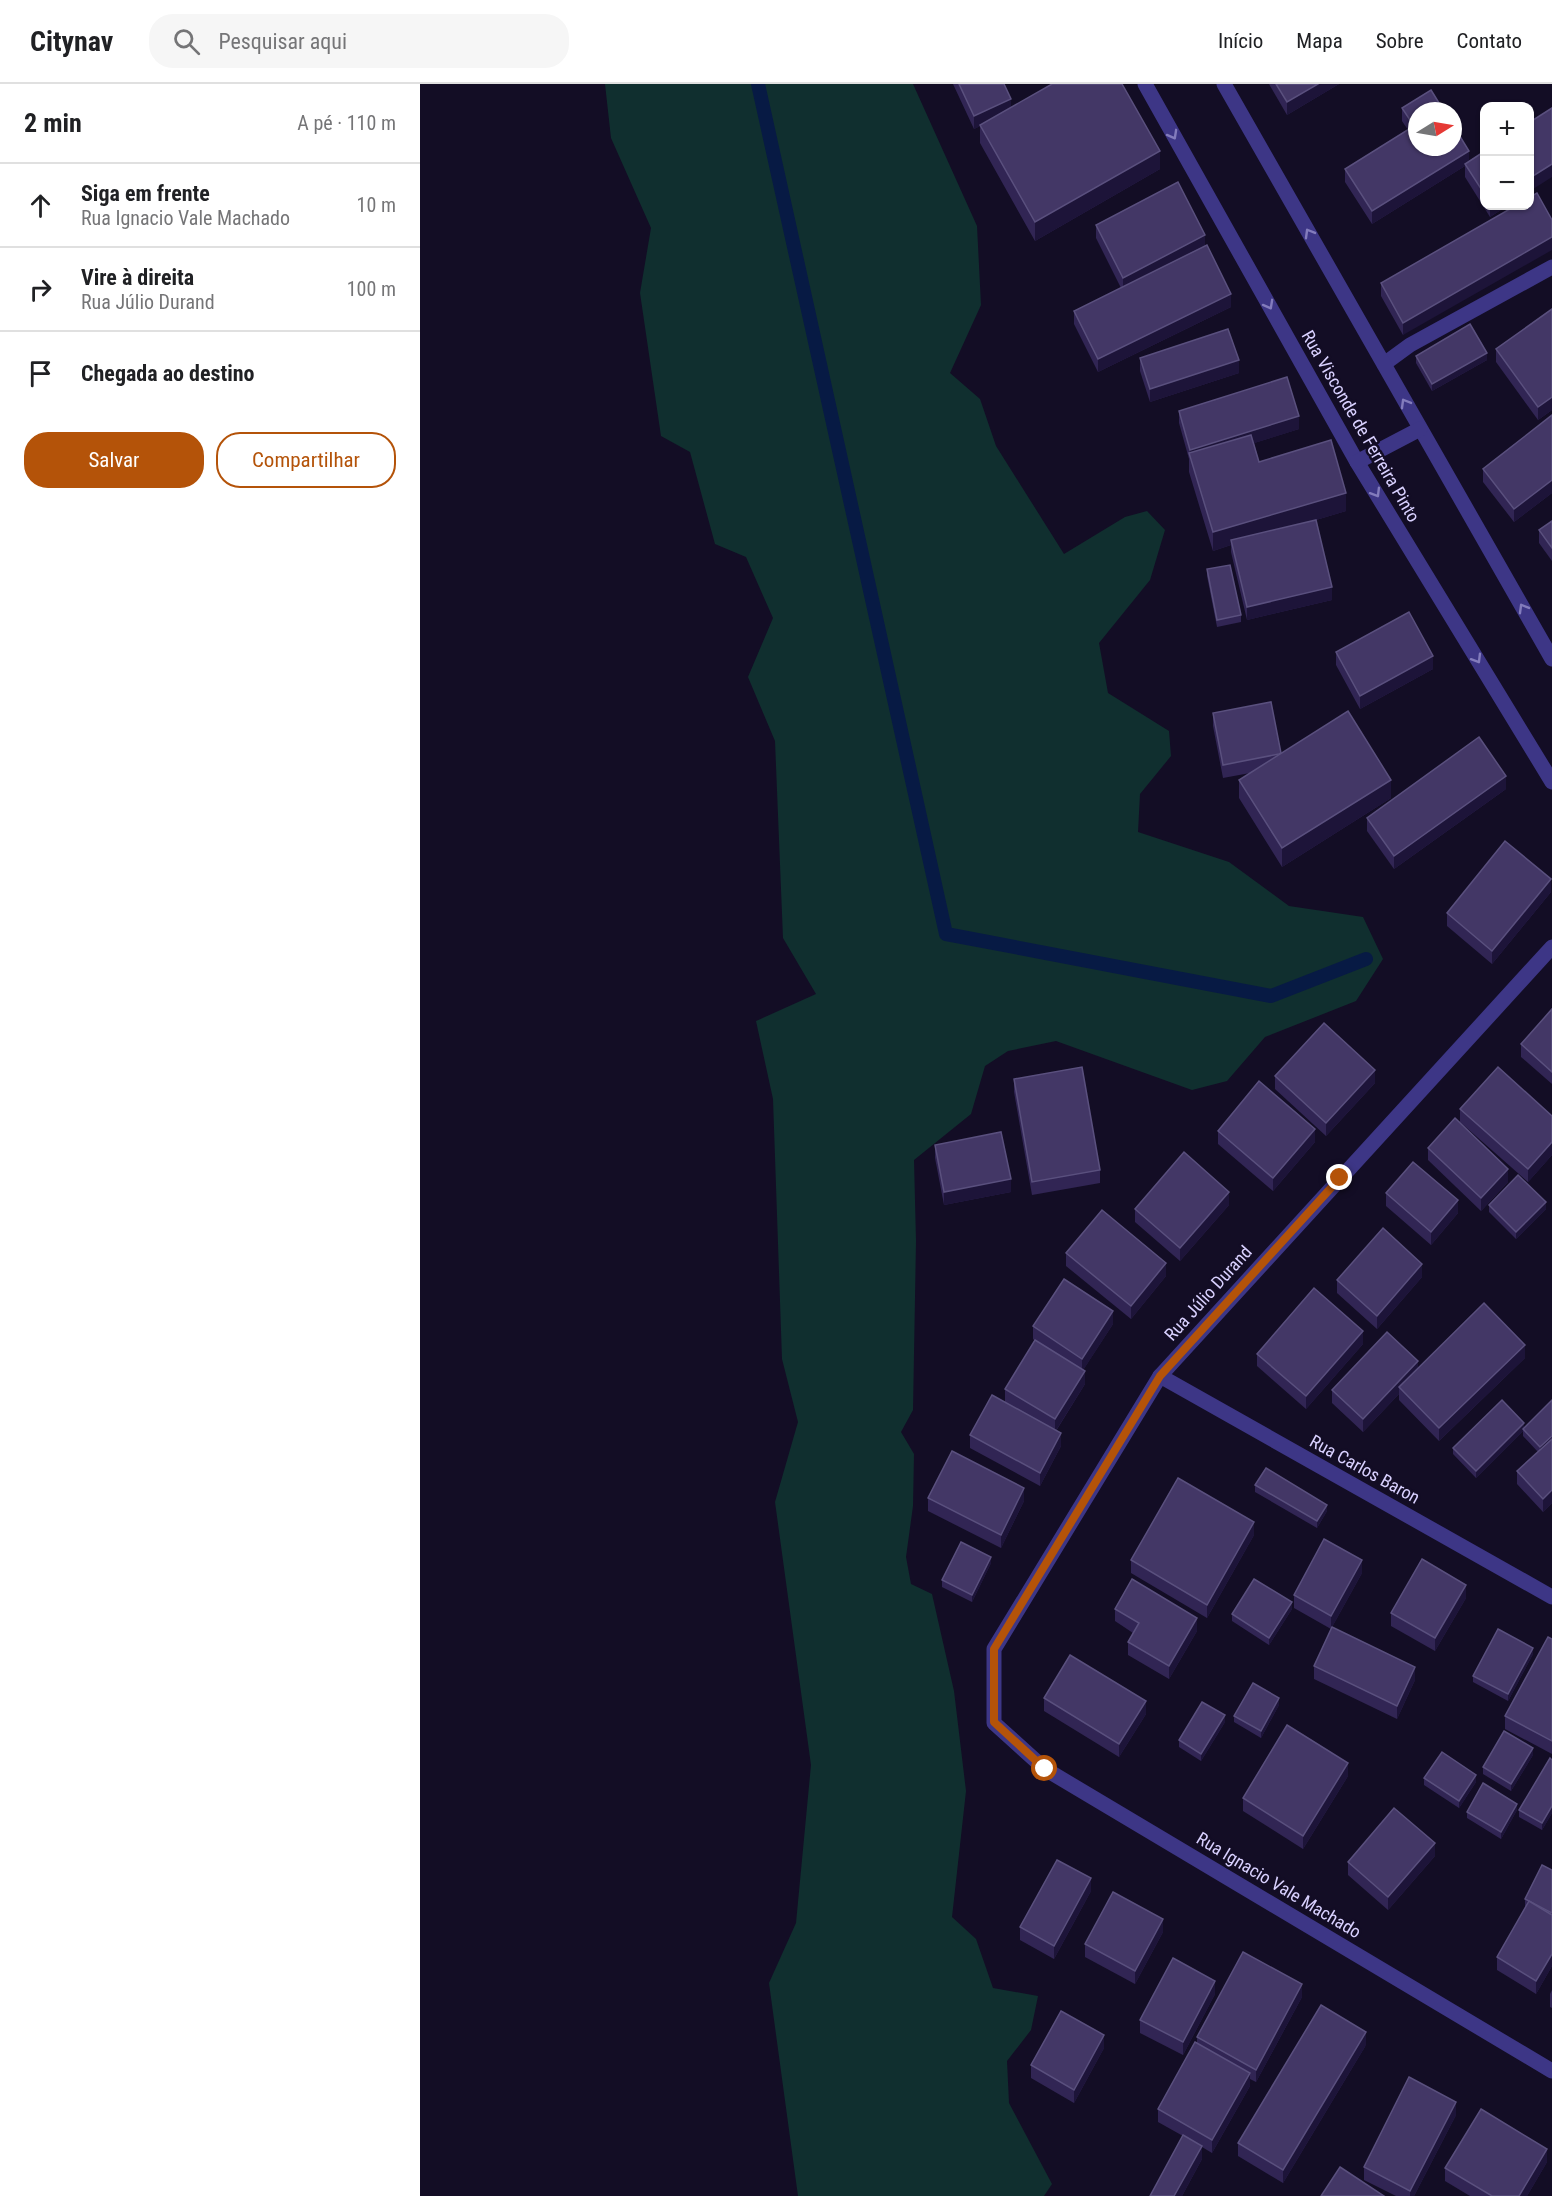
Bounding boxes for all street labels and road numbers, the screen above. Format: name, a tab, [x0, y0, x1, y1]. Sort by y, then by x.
street label: Rua Visconde de Ferreira Pinto	[1297, 326, 1425, 526]
street label: Rua Júlio Durand	[1160, 1241, 1256, 1345]
street label: Rua Carlos Baron	[1306, 1430, 1424, 1508]
street label: Rua Ignacio Vale Machado	[1193, 1828, 1365, 1942]

